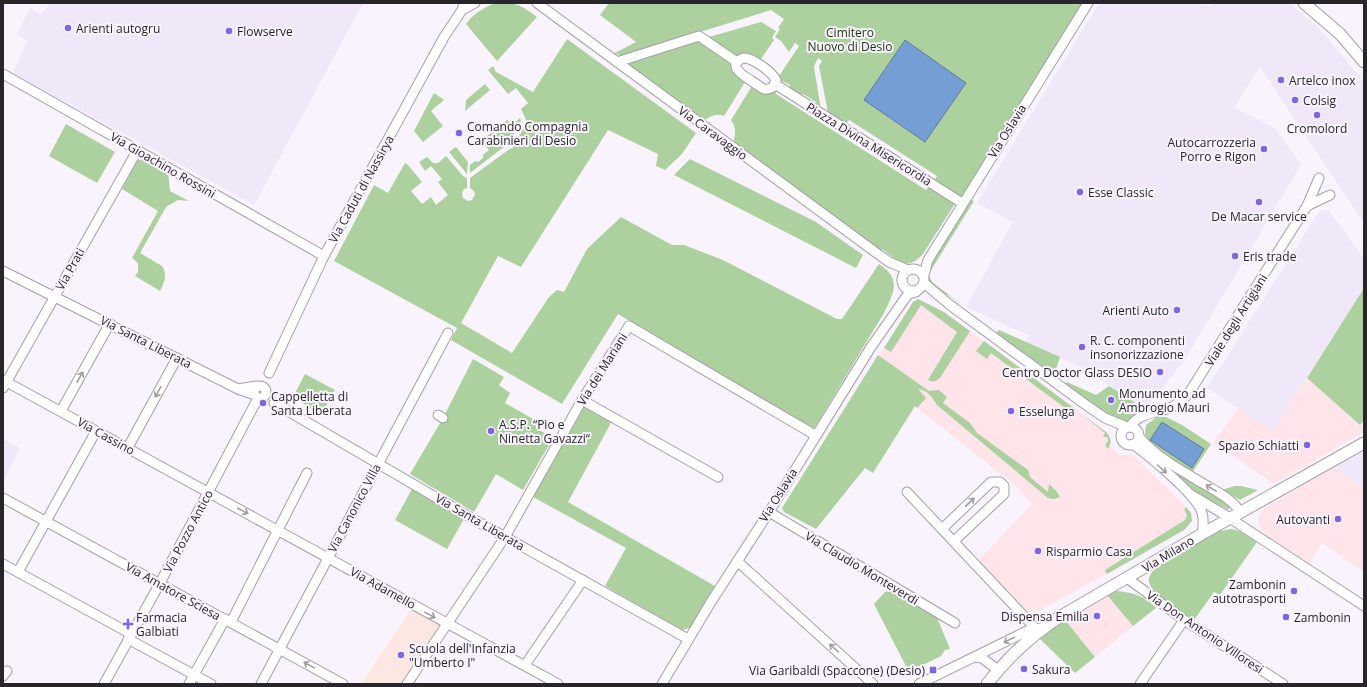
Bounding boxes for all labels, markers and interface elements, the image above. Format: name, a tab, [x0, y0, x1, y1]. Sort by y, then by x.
place label: Arienti autogru	[76, 20, 160, 37]
marker: Arienti autogru	[63, 23, 73, 33]
place label: Flowserve	[237, 23, 293, 40]
park label: Cimitero Nuovo di Desio	[808, 24, 892, 55]
marker: Flowserve	[224, 26, 234, 36]
place label: Artelco inox	[1289, 72, 1356, 89]
marker: Artelco inox	[1276, 75, 1286, 85]
place label: Colsig	[1303, 92, 1337, 109]
marker: Colsig	[1290, 95, 1300, 105]
street label: Piazza Divina Misericordia	[803, 98, 935, 190]
street label: Via Oslavia	[984, 101, 1030, 161]
street label: Via Caravaggio	[675, 102, 751, 164]
marker: Cromolord	[1312, 110, 1322, 120]
place label: Comando Compagnia Carabinieri di Desio	[467, 118, 588, 149]
place label: Cromolord	[1287, 120, 1347, 137]
street label: Via Gioachino Rossini	[107, 128, 219, 202]
marker: Comando Compagnia Carabinieri di Desio	[454, 128, 464, 138]
street label: Via Caduti di Nassirya	[324, 132, 398, 246]
place label: Autocarrozzeria Porro e Rigon	[1168, 134, 1256, 165]
marker: Autocarrozzeria Porro e Rigon	[1259, 144, 1269, 154]
place label: Esse Classic	[1088, 184, 1154, 201]
marker: Esse Classic	[1075, 187, 1085, 197]
marker: De Macar service	[1254, 197, 1264, 207]
place label: De Macar service	[1211, 208, 1307, 225]
street label: Via Prati	[51, 245, 89, 293]
place label: Eris trade	[1243, 248, 1297, 265]
marker: Eris trade	[1230, 251, 1240, 261]
street label: Viale degli Artigiani	[1201, 271, 1271, 369]
place label: Arienti Auto	[1103, 302, 1169, 319]
marker: Arienti Auto	[1172, 305, 1182, 315]
street label: Via Santa Liberata	[97, 312, 195, 372]
street label: Via dei Mariani	[573, 329, 631, 409]
place label: R. C. componenti insonorizzazione	[1090, 332, 1185, 363]
marker: R. C. componenti insonorizzazione	[1077, 342, 1087, 352]
place label: Centro Doctor Glass DESIO	[1002, 364, 1152, 381]
marker: Centro Doctor Glass DESIO	[1155, 367, 1165, 377]
one-way arrow	[76, 371, 84, 383]
place label: Monumento ad Ambrogio Mauri	[1119, 385, 1210, 416]
one-way arrow	[154, 386, 161, 398]
place label: Cappelletta di Santa Liberata	[271, 388, 352, 419]
marker: Monumento ad Ambrogio Mauri	[1106, 395, 1116, 405]
marker: Cappelletta di Santa Liberata	[258, 398, 268, 408]
place label: Esselunga	[1019, 403, 1075, 420]
marker: Esselunga	[1006, 406, 1016, 416]
street label: Via Cassino	[74, 413, 138, 459]
place label: A.S.P. “Pio e Ninetta Gavazzi“	[499, 416, 591, 447]
marker: A.S.P. “Pio e Ninetta Gavazzi“	[486, 426, 496, 436]
place label: Spazio Schiatti	[1218, 437, 1299, 454]
marker: Spazio Schiatti	[1302, 440, 1312, 450]
street label: Via Canonico Villa	[323, 461, 385, 555]
one-way arrow	[1156, 464, 1167, 473]
street label: Via Oslavia	[755, 465, 801, 525]
one-way arrow	[1205, 484, 1217, 492]
street label: Via Pozzo Antico	[159, 487, 217, 575]
street label: Via Santa Liberata	[432, 490, 528, 554]
one-way arrow	[965, 498, 975, 507]
one-way arrow	[237, 507, 249, 515]
place label: Autovanti	[1276, 511, 1330, 528]
marker: Autovanti	[1333, 514, 1343, 524]
street label: Via Claudio Monteverdi	[802, 527, 922, 609]
street label: Via Milano	[1139, 532, 1197, 576]
place label: Risparmio Casa	[1046, 543, 1132, 560]
marker: Risparmio Casa	[1033, 546, 1043, 556]
street label: Via Amatore Sciesa	[122, 558, 224, 624]
street label: Via Adamello	[347, 563, 419, 613]
place label: Zambonin autotrasporti	[1212, 576, 1286, 607]
marker: Zambonin autotrasporti	[1289, 586, 1299, 596]
street label: Via Don Antonio Villoresi	[1143, 587, 1267, 677]
place label: Dispensa Emilia	[1001, 608, 1089, 625]
place label: Farmacia Galbiati	[136, 609, 187, 640]
place label: Zambonin	[1294, 609, 1351, 626]
one-way arrow	[424, 611, 436, 619]
marker: Dispensa Emilia	[1092, 611, 1102, 621]
marker: Zambonin	[1281, 612, 1291, 622]
marker: Farmacia Galbiati	[123, 619, 133, 629]
one-way arrow	[1003, 637, 1015, 644]
place label: Scuola dell'Infanzia "Umberto I"	[409, 640, 516, 671]
one-way arrow	[829, 643, 839, 653]
marker: Scuola dell'Infanzia "Umberto I"	[396, 650, 406, 660]
one-way arrow	[303, 661, 315, 668]
place label: Sakura	[1032, 661, 1070, 678]
place label: Via Garibaldi (Spaccone) (Desio)	[749, 662, 925, 679]
marker: Sakura	[1019, 664, 1029, 674]
marker: Via Garibaldi (Spaccone) (Desio)	[928, 665, 938, 675]

